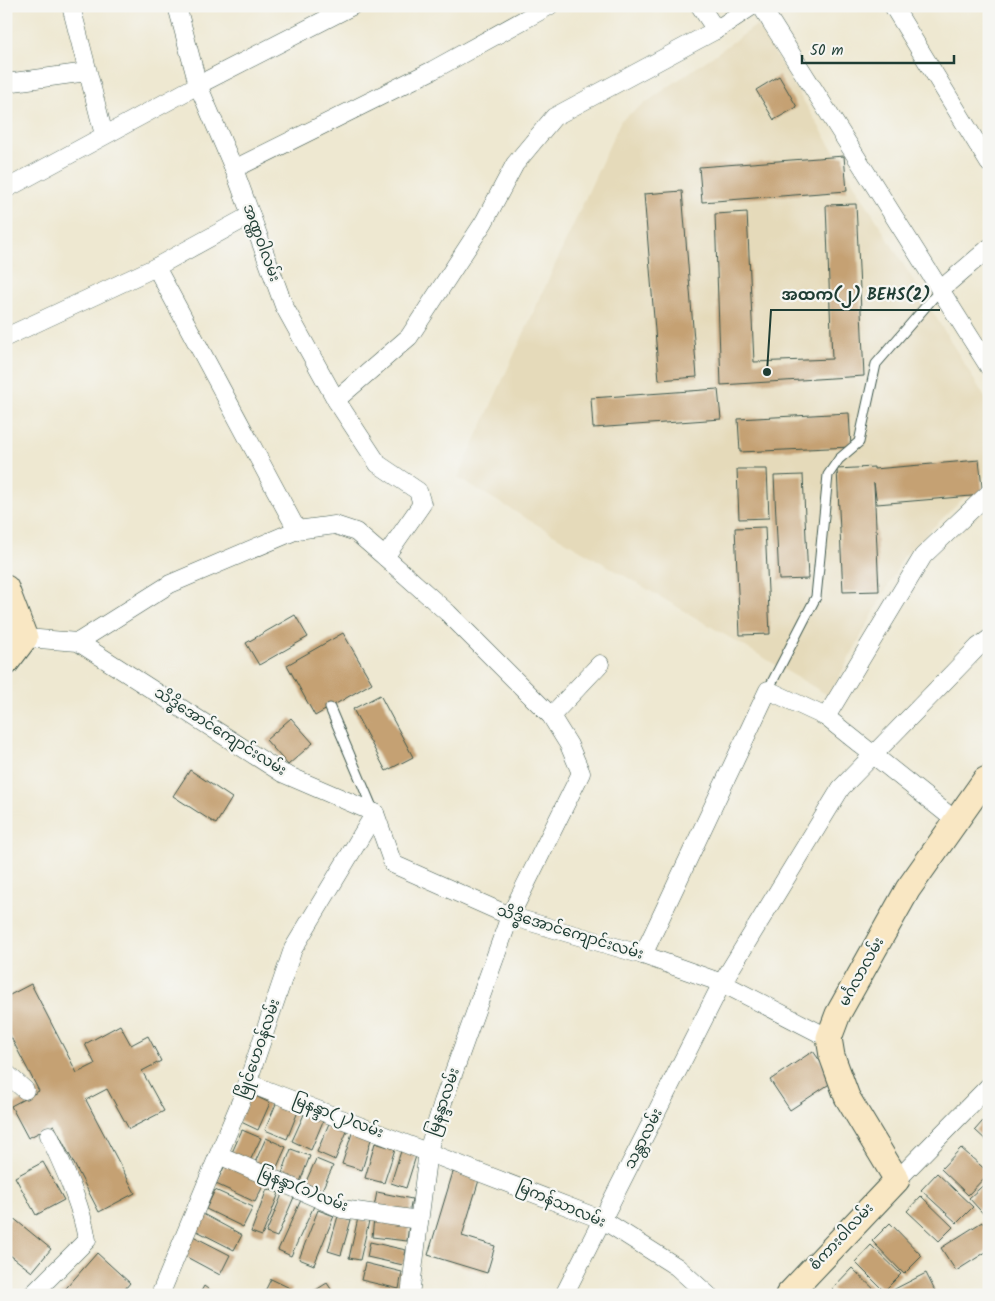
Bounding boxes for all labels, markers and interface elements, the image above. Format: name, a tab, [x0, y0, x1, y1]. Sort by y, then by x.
scale bar	[802, 32, 955, 64]
text: 50 m	[810, 39, 844, 63]
street label: အဏ္ဏဝါလမ်း	[236, 201, 286, 285]
callout: အထက(၂) BEHS(2)	[771, 279, 940, 310]
text: အထက(၂) BEHS(2)	[781, 283, 931, 308]
street label: သိဒ္ဓိအောင်ကျောင်းလမ်း	[149, 681, 291, 783]
street label: သိဒ္ဓိအောင်ကျောင်းလမ်း	[494, 899, 646, 967]
street label: မင်္ဂလာလမ်း	[833, 933, 891, 1011]
street label: မြိုင်ဟေဝန်လမ်း	[231, 996, 287, 1102]
street label: မြနန္ဒာလမ်း	[421, 1065, 467, 1139]
street label: မြနန္ဒာ(၂)လမ်း	[289, 1089, 387, 1145]
street label: သန္တာလမ်း	[618, 1104, 670, 1174]
street label: မြနန္ဒာ(၁)လမ်း	[255, 1161, 351, 1219]
street label: မြကန်သာလမ်း	[513, 1175, 609, 1235]
street label: စံကားဝါလမ်း	[804, 1198, 880, 1276]

